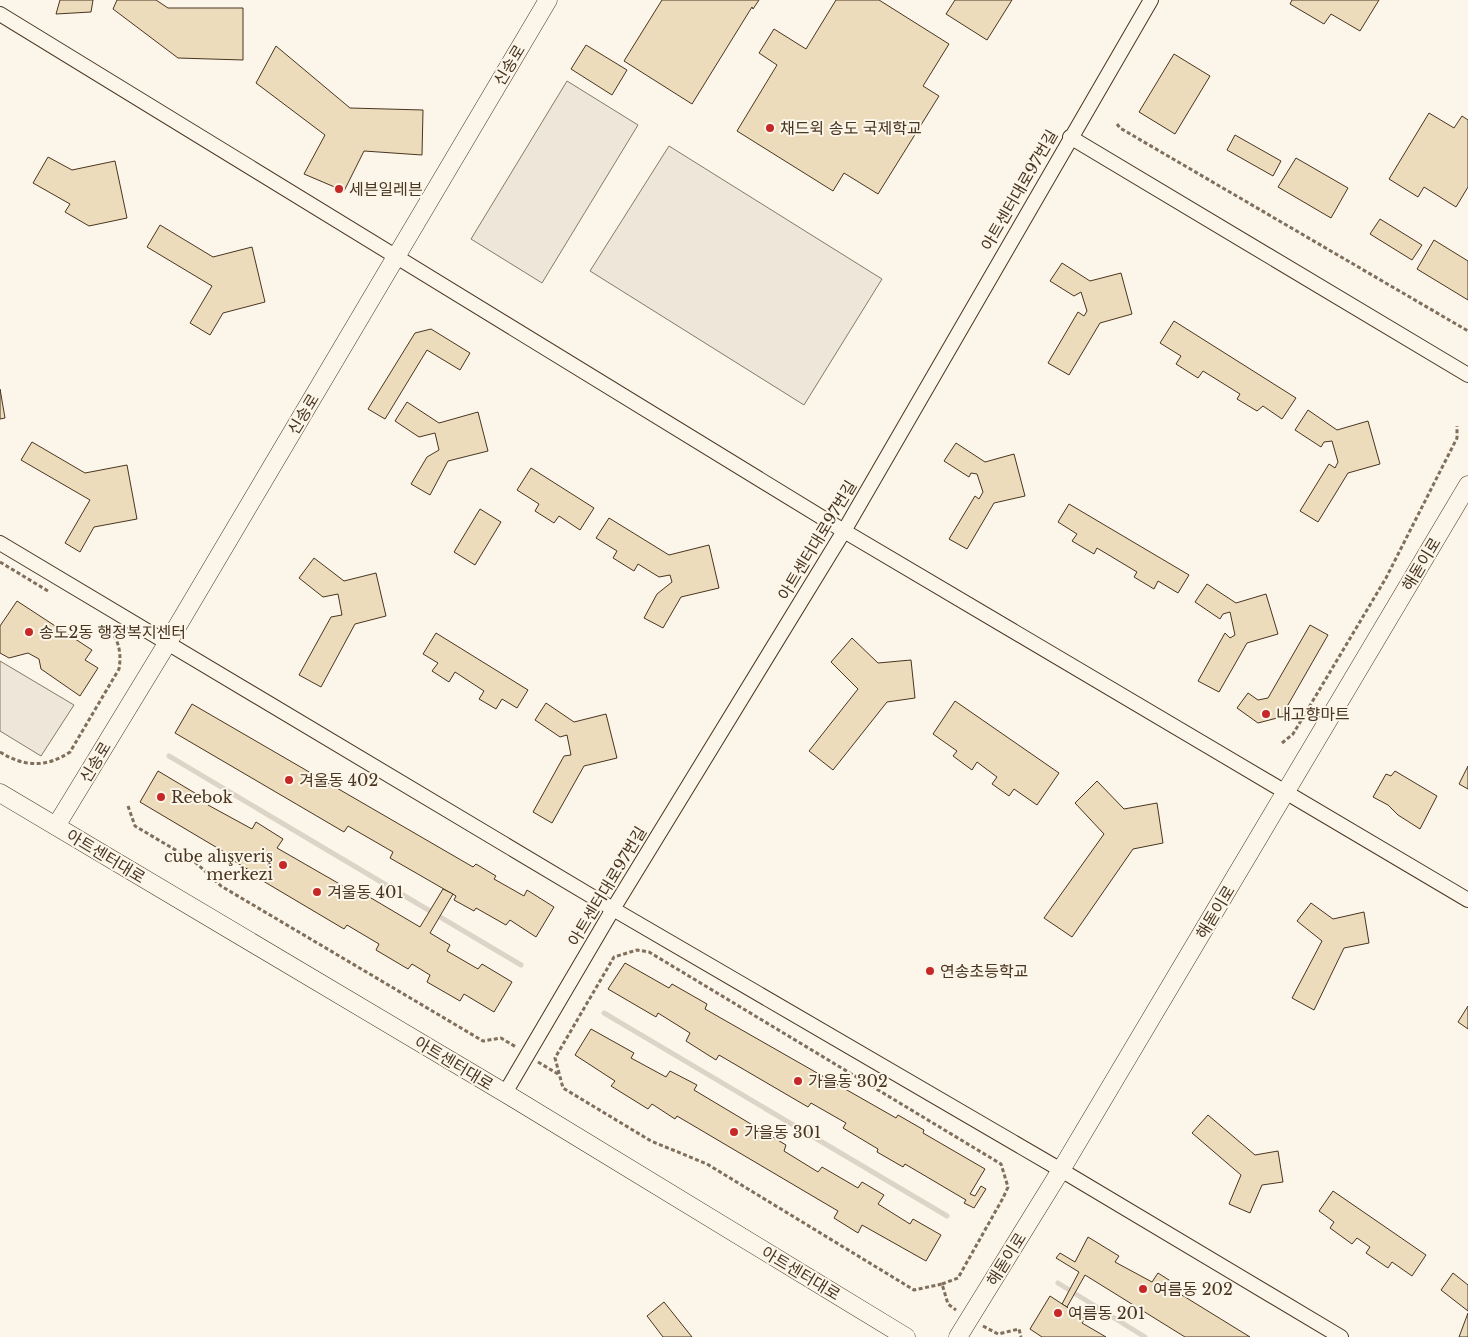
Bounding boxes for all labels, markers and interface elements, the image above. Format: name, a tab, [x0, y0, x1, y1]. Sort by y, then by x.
street label: 신송로	[489, 41, 529, 89]
place label: 채드윅 송도 국제학교	[780, 118, 922, 138]
marker: 채드윅 송도 국제학교	[764, 122, 776, 134]
street label: 아트센터대로97번길	[976, 126, 1062, 254]
place label: 세븐일레븐	[349, 179, 423, 199]
marker: 세븐일레븐	[333, 183, 345, 195]
street label: 신송로	[283, 390, 323, 438]
street label: 아트센터대로97번길	[773, 477, 861, 603]
street label: 해돋이로	[1397, 533, 1445, 594]
place label: 송도2동 행정복지센터	[39, 622, 186, 642]
marker: 송도2동 행정복지센터	[23, 626, 35, 638]
place label: 내고향마트	[1276, 704, 1350, 724]
marker: 내고향마트	[1260, 708, 1272, 720]
street label: 신송로	[75, 738, 115, 786]
place label: 겨울동 402	[299, 770, 378, 790]
marker: 겨울동 402	[283, 774, 295, 786]
place label: Reebok	[171, 787, 233, 807]
marker: Reebok	[155, 791, 167, 803]
street label: 아트센터대로97번길	[563, 823, 651, 949]
street label: 아트센터대로	[63, 825, 149, 887]
place label: cube alışveriş merkezi	[164, 846, 274, 884]
marker: cube alışveriş merkezi	[277, 859, 289, 871]
street label: 해돋이로	[1191, 881, 1239, 942]
place label: 겨울동 401	[327, 882, 404, 902]
marker: 겨울동 401	[311, 886, 323, 898]
place label: 연송초등학교	[940, 961, 1028, 981]
marker: 연송초등학교	[924, 965, 936, 977]
street label: 아트센터대로	[411, 1032, 497, 1094]
place label: 가을동 302	[808, 1071, 888, 1091]
marker: 가을동 302	[792, 1075, 804, 1087]
place label: 가을동 301	[744, 1122, 821, 1142]
marker: 가을동 301	[728, 1126, 740, 1138]
street label: 해돋이로	[982, 1229, 1030, 1289]
street label: 아트센터대로	[758, 1242, 844, 1304]
place label: 여름동 202	[1153, 1279, 1233, 1299]
marker: 여름동 202	[1137, 1283, 1149, 1295]
place label: 여름동 201	[1068, 1303, 1145, 1323]
marker: 여름동 201	[1052, 1307, 1064, 1319]

